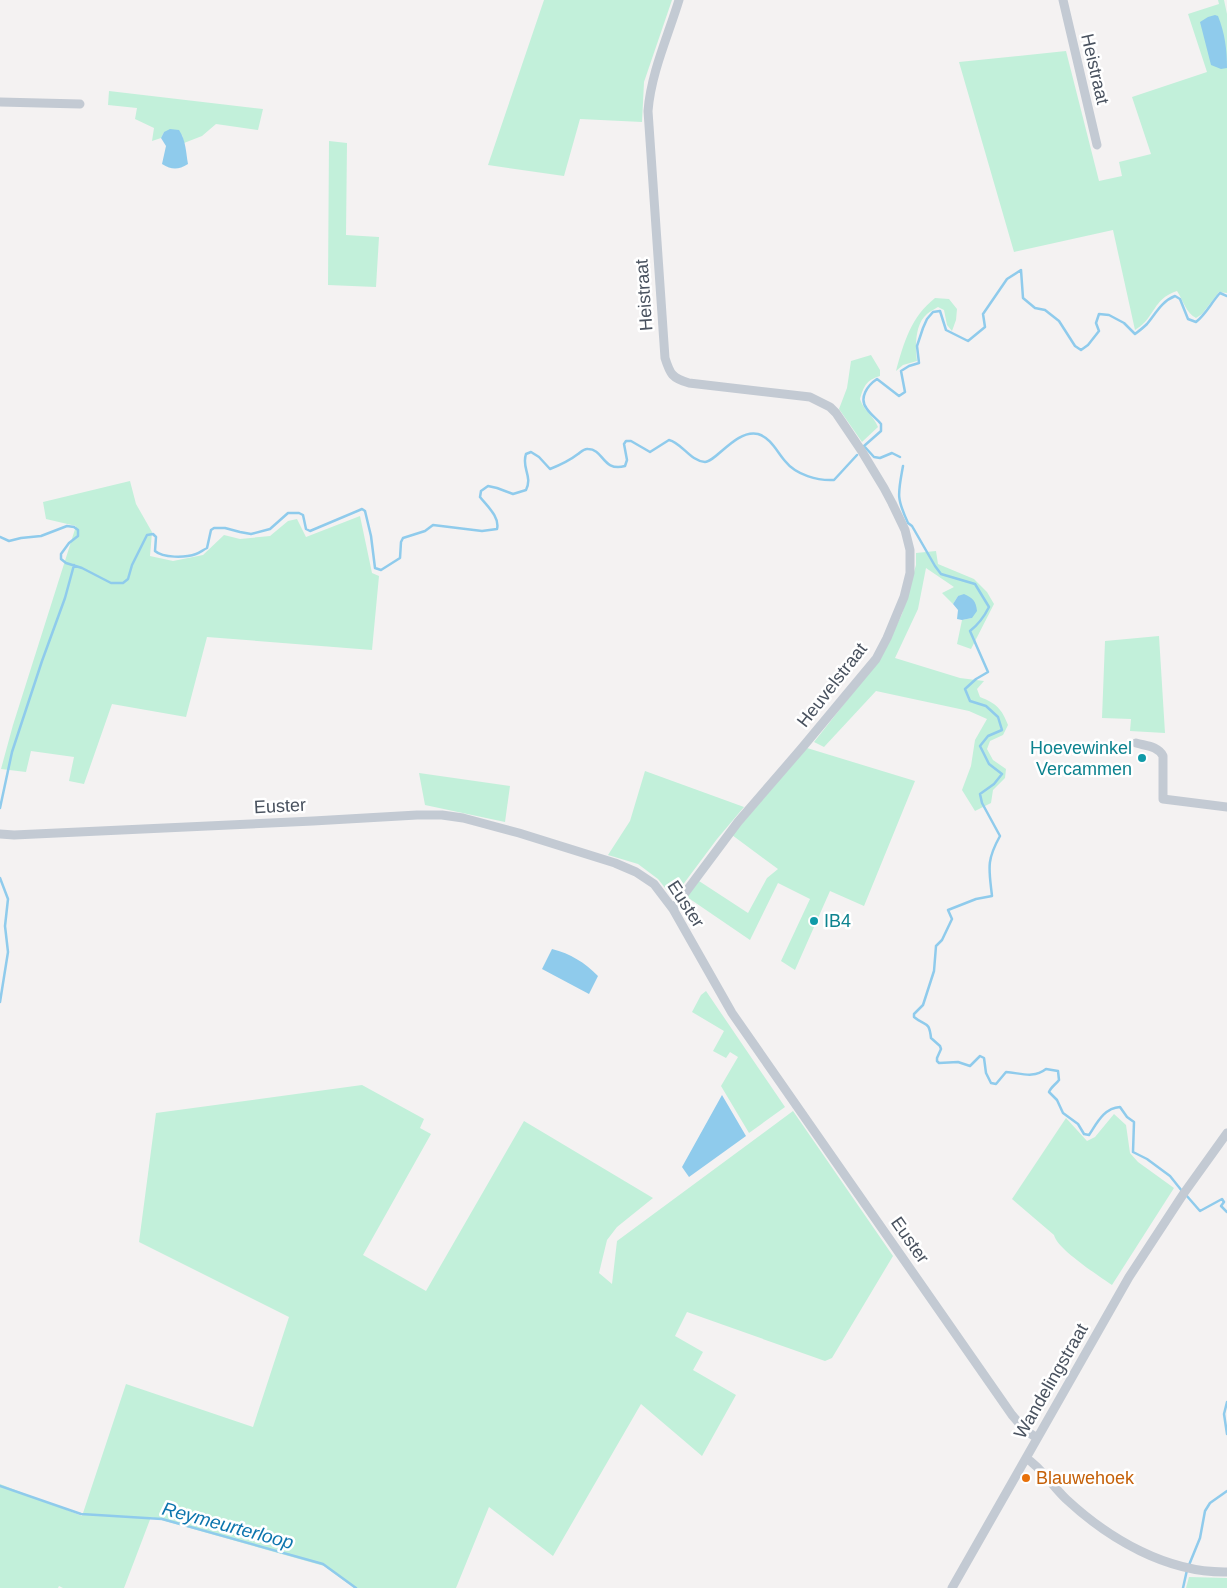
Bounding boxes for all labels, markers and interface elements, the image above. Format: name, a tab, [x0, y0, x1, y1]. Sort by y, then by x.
street label: Heistraat	[1077, 32, 1113, 106]
street label: Heistraat	[632, 258, 656, 332]
street label: Heuvelstraat	[793, 639, 871, 731]
place label: Hoevewinkel Vercammen	[1030, 738, 1132, 779]
marker: Hoevewinkel Vercammen	[1136, 752, 1148, 764]
street label: Euster	[253, 795, 307, 817]
street label: Euster	[663, 877, 709, 931]
place label: IB4	[824, 911, 851, 931]
marker: IB4	[808, 915, 820, 927]
street label: Euster	[887, 1213, 933, 1267]
street label: Wandelingstraat	[1010, 1320, 1092, 1442]
place label: Blauwehoek	[1036, 1468, 1135, 1488]
marker: Blauwehoek	[1020, 1472, 1032, 1484]
water label: Reymeurterloop	[160, 1498, 296, 1553]

